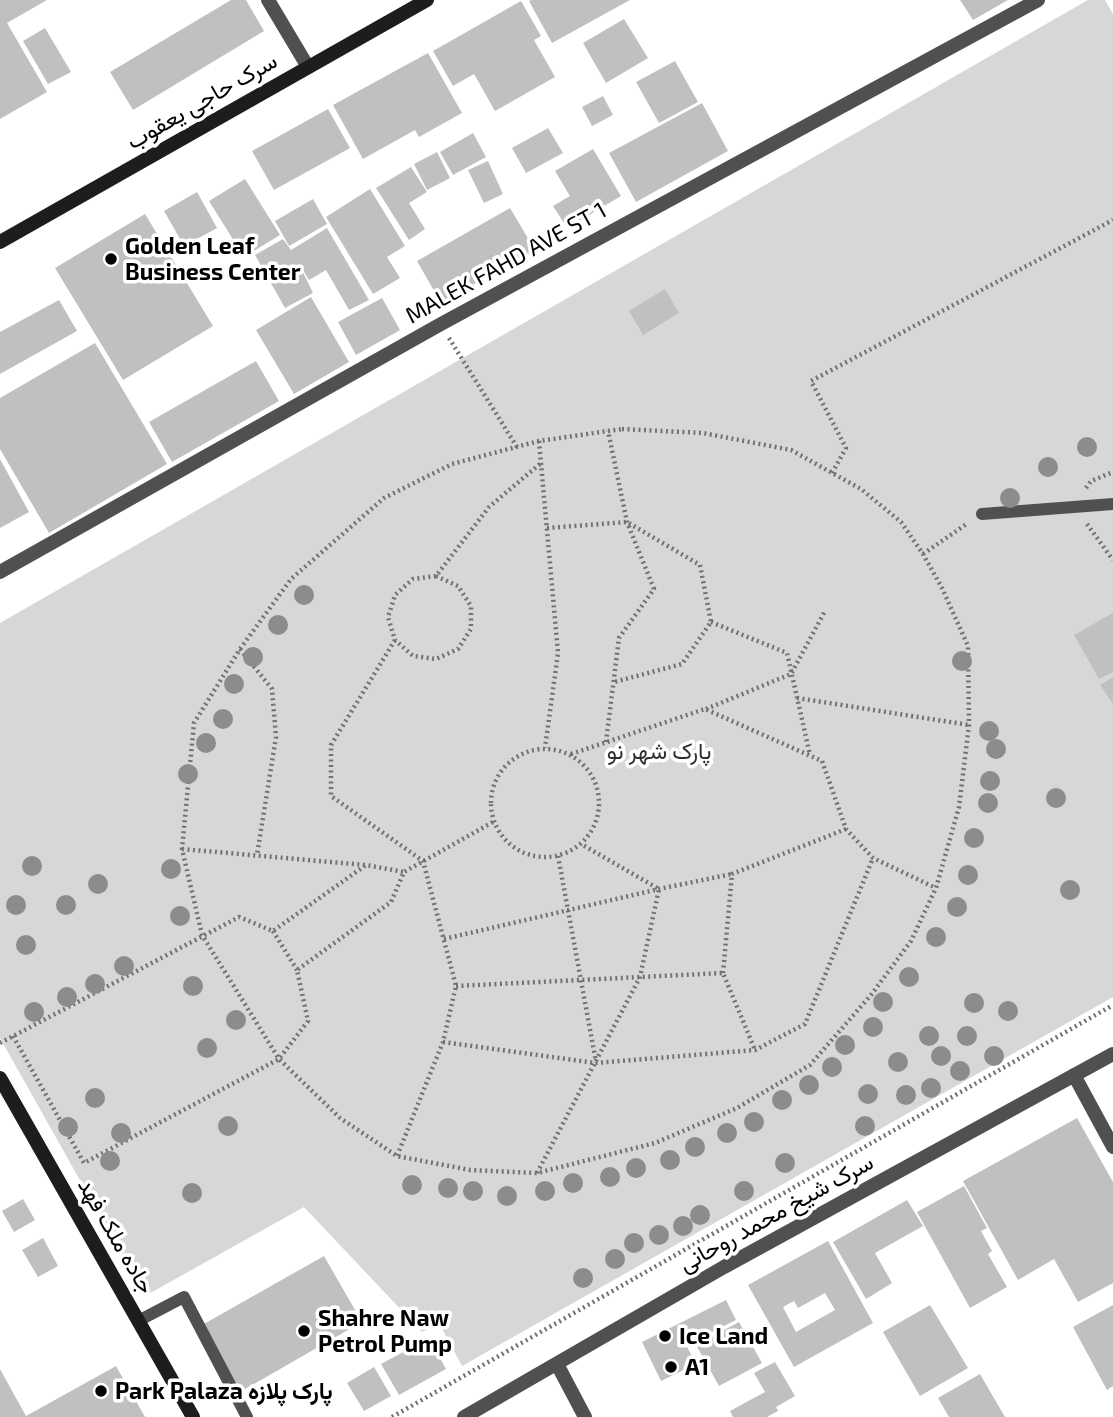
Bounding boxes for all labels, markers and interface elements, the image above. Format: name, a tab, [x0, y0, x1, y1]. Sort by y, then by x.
street label: سرک حاجی یعقوب	[122, 47, 282, 155]
street label: MALEK FAHD AVE ST 1	[401, 196, 611, 330]
place label: Golden Leaf Business Center	[125, 232, 301, 286]
marker: Golden Leaf Business Center	[103, 251, 119, 267]
park label: پارک شهر نو	[607, 737, 711, 765]
street label: سرک شیخ محمد روحانی	[674, 1148, 878, 1278]
street label: جاده ملک فهد	[72, 1173, 160, 1299]
place label: Shahre Naw Petrol Pump	[318, 1304, 452, 1358]
place label: Ice Land	[679, 1322, 768, 1350]
marker: Shahre Naw Petrol Pump	[296, 1323, 312, 1339]
marker: Ice Land	[657, 1328, 673, 1344]
place label: A1	[685, 1353, 709, 1381]
marker: A1	[663, 1359, 679, 1375]
place label: Park Palaza پارک پلازه	[115, 1377, 333, 1405]
marker: Park Palaza پارک پلازه	[93, 1383, 109, 1399]

